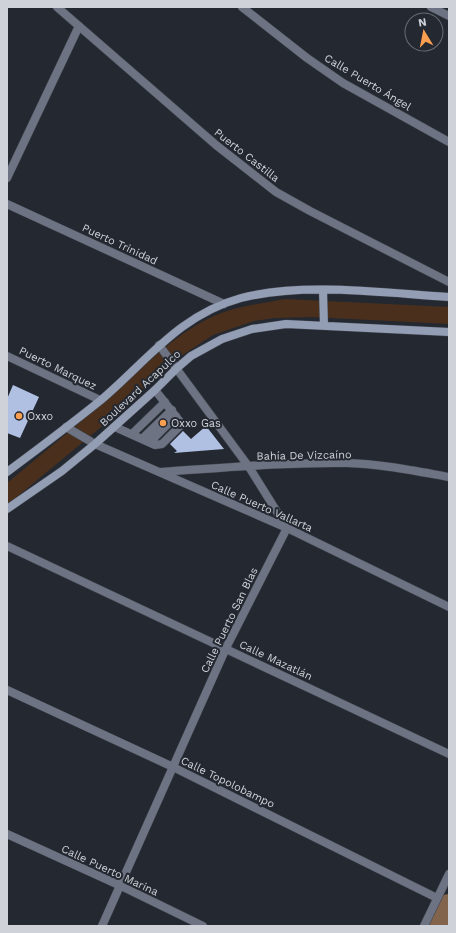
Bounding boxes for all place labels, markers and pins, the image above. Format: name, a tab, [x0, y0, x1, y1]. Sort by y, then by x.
place label: Oxxo	[27, 410, 53, 423]
marker: Oxxo	[14, 411, 24, 421]
place label: Oxxo Gas	[171, 417, 221, 430]
marker: Oxxo Gas	[158, 418, 168, 428]

